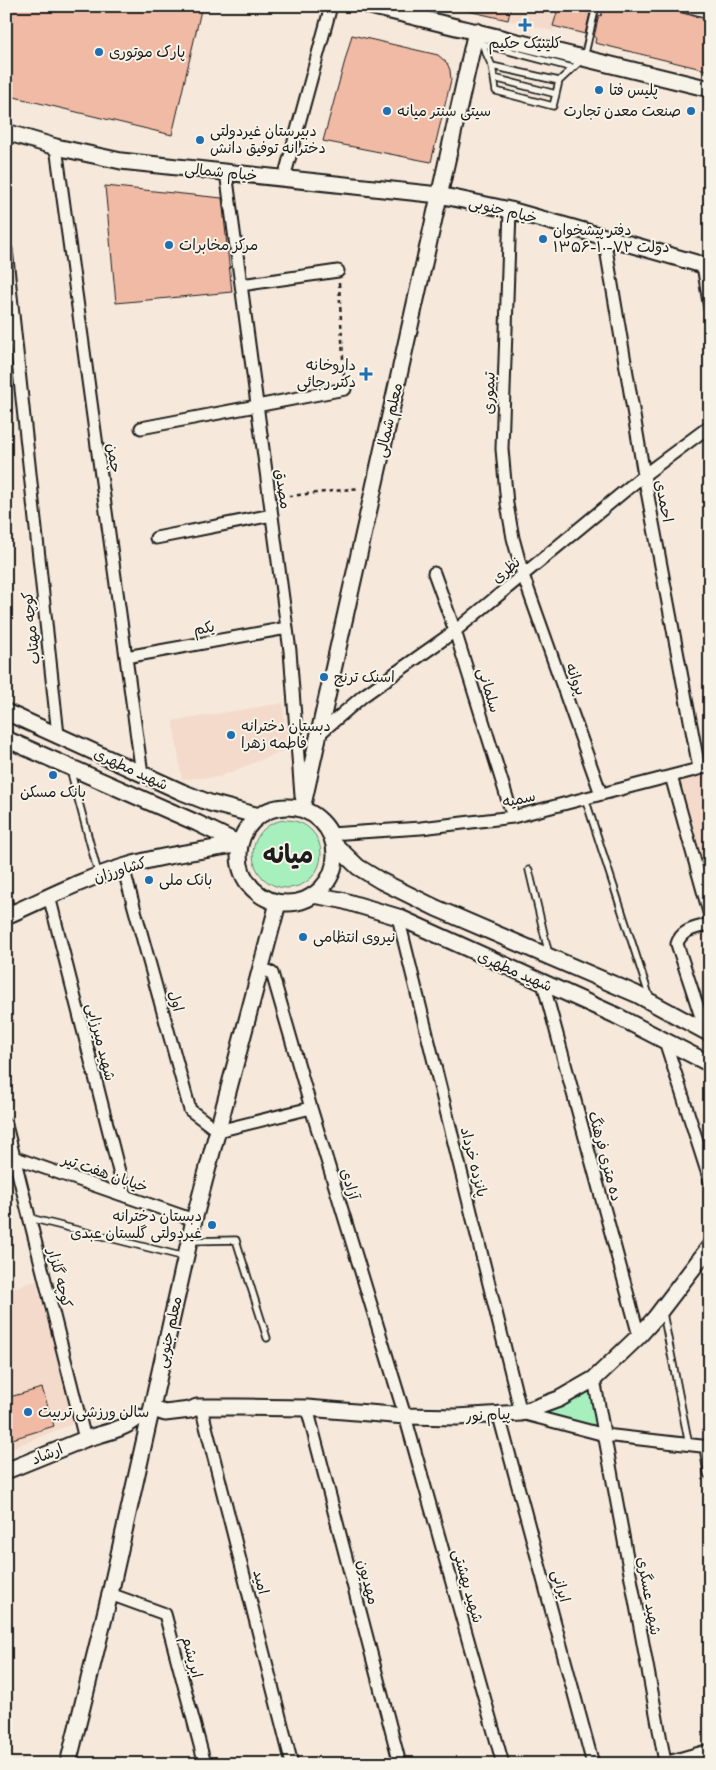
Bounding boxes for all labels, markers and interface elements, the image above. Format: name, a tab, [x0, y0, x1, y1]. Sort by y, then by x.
marker: کلینیک حکیم	[518, 18, 532, 32]
place label: کلینیک حکیم	[489, 32, 561, 55]
place label: پارک موتوری	[109, 41, 185, 62]
marker: پارک موتوری	[93, 46, 105, 58]
place label: پلیس فتا	[609, 79, 658, 100]
marker: پلیس فتا	[593, 84, 605, 96]
place label: سیتی سنتر میانه	[397, 100, 491, 121]
place label: صنعت معدن تجارت	[563, 100, 681, 121]
marker: سیتی سنتر میانه	[381, 105, 393, 117]
marker: صنعت معدن تجارت	[685, 105, 697, 117]
place label: دبیرستان غیردولتی دخترانه توفیق دانش	[210, 120, 326, 158]
marker: دبیرستان غیردولتی دخترانه توفیق دانش	[194, 134, 206, 146]
street label: خیام شمالی	[184, 157, 258, 187]
street label: خیام جنوبی	[466, 191, 540, 229]
place label: دفتر پیشخوان دولت ۷۲-۱۰-۱۳۵۶	[553, 219, 669, 257]
marker: دفتر پیشخوان دولت ۷۲-۱۰-۱۳۵۶	[537, 233, 549, 245]
place label: مرکز مخابرات	[179, 234, 258, 255]
marker: مرکز مخابرات	[163, 239, 175, 251]
place label: داروخانه دکتر رجائی	[297, 354, 356, 392]
marker: داروخانه دکتر رجائی	[360, 368, 372, 380]
street label: تیموری	[477, 371, 500, 415]
street label: معلم شمالی	[370, 381, 409, 460]
street label: چمن	[102, 442, 127, 474]
street label: مصدق	[270, 467, 297, 510]
street label: احمدی	[650, 478, 679, 524]
street label: نظری	[487, 551, 525, 588]
street label: کوچه مهتاب	[16, 591, 45, 666]
street label: یکم	[192, 615, 217, 642]
street label: پروانه	[561, 660, 592, 698]
street label: سلمانی	[473, 665, 506, 715]
place label: اسنک ترنج	[334, 666, 395, 687]
marker: اسنک ترنج	[318, 671, 330, 683]
place label: دبستان دخترانه فاطمه زهرا	[241, 715, 331, 753]
marker: دبستان دخترانه فاطمه زهرا	[225, 729, 237, 741]
street label: شهید مطهری	[91, 742, 172, 795]
marker: بانک مسکن	[47, 769, 59, 781]
place label: بانک مسکن	[20, 781, 86, 802]
street label: سمیه	[501, 785, 537, 812]
district label: میانه	[263, 837, 313, 871]
street label: کشاورزان	[91, 852, 149, 888]
place label: بانک ملی	[159, 869, 212, 890]
marker: بانک ملی	[143, 874, 155, 886]
place label: نیروی انتظامی	[313, 926, 395, 947]
marker: نیروی انتظامی	[297, 931, 309, 943]
street label: شهید مطهری	[474, 945, 556, 996]
street label: اول	[164, 988, 189, 1014]
street label: شهید میرزایی	[82, 1001, 121, 1083]
street label: ده متری فرهنگ	[583, 1109, 628, 1203]
street label: پانزده خرداد	[456, 1125, 493, 1199]
street label: خیابان هفت تیر	[58, 1147, 151, 1197]
street label: آزادی	[336, 1166, 366, 1203]
place label: دبستان دخترانه غیردولتی گلستان عبدی	[70, 1205, 202, 1243]
marker: دبستان دخترانه غیردولتی گلستان عبدی	[206, 1219, 218, 1231]
street label: کوچه گلزار	[43, 1245, 78, 1310]
street label: معلم جنوبی	[150, 1294, 189, 1370]
place label: سالن ورزشی تربیت	[38, 1401, 149, 1422]
street label: پیام نور	[464, 1403, 511, 1427]
marker: سالن ورزشی تربیت	[22, 1406, 34, 1418]
street label: ارشاد	[28, 1438, 66, 1469]
street label: شهید بهشتی	[448, 1546, 489, 1625]
street label: شهید عسگری	[632, 1555, 667, 1637]
street label: مهدیون	[352, 1557, 385, 1607]
street label: امید	[248, 1567, 275, 1596]
street label: ایرانی	[547, 1567, 576, 1604]
street label: ابریشم	[176, 1634, 208, 1680]

